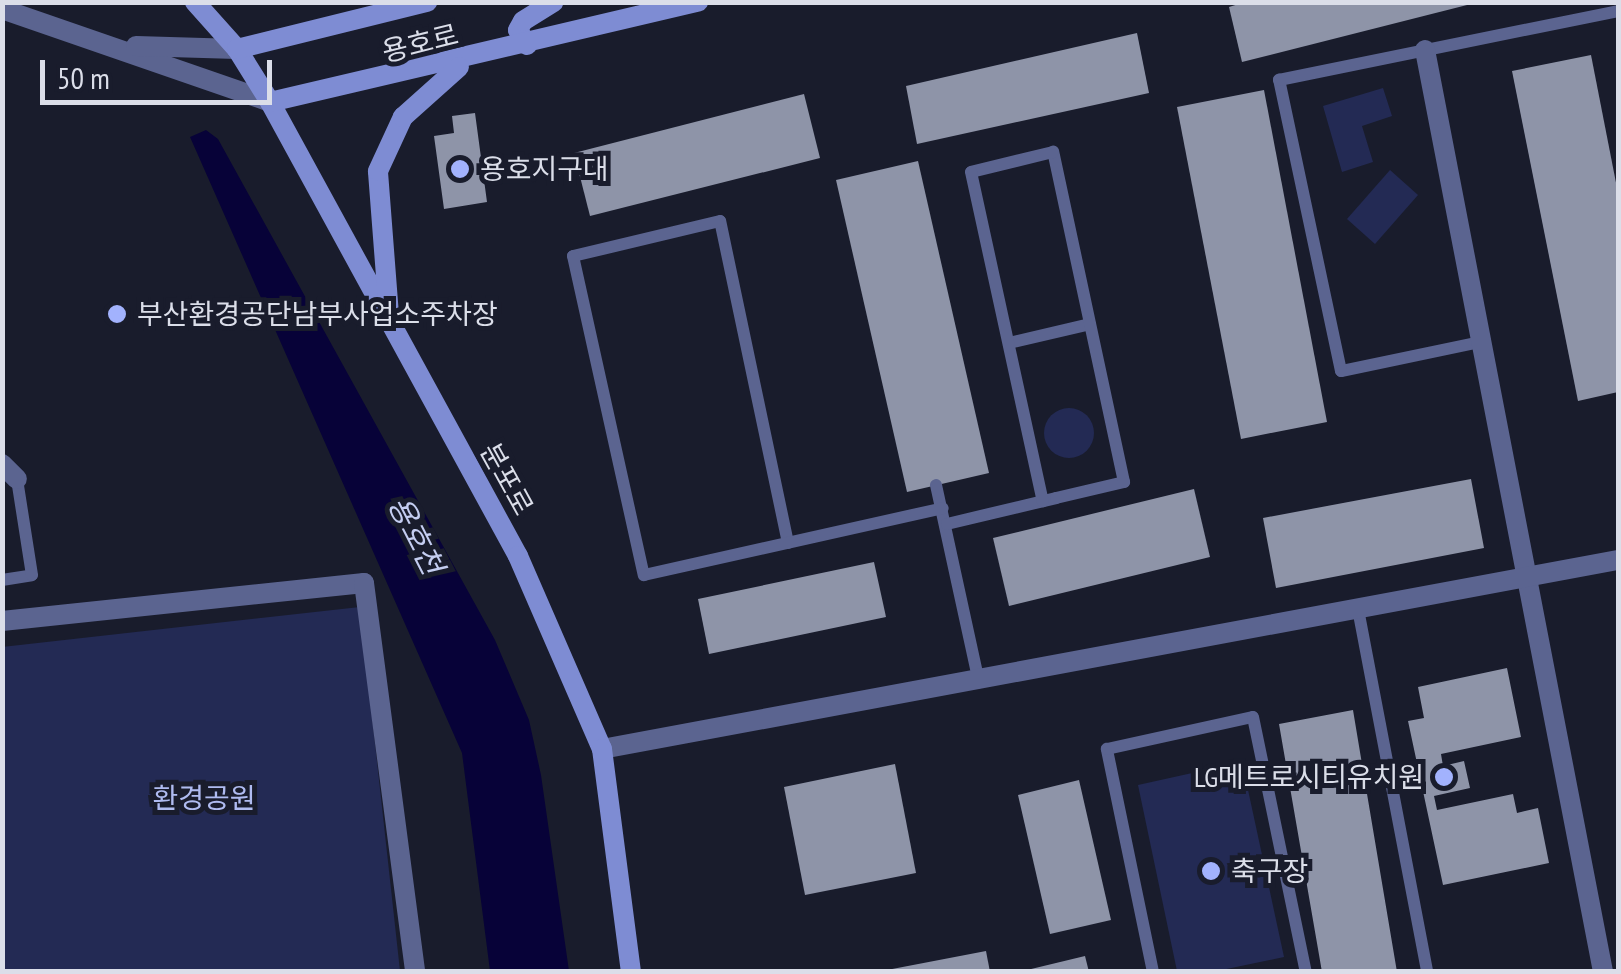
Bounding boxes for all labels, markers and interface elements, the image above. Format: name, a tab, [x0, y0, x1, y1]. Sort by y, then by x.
street label: 용호로	[378, 17, 462, 69]
scale bar	[45, 40, 278, 102]
text: 50 m	[57, 58, 110, 97]
place label: 용호지구대	[480, 152, 609, 186]
marker: 용호지구대	[449, 158, 471, 180]
place label: 부산환경공단남부사업소주차장	[137, 297, 498, 331]
marker: 부산환경공단남부사업소주차장	[106, 303, 128, 325]
street label: 분포로	[474, 437, 540, 521]
water label: 용호천	[381, 490, 451, 580]
place label: LG메트로시티유치원	[1194, 760, 1424, 794]
marker: LG메트로시티유치원	[1433, 766, 1455, 788]
park label: 환경공원	[152, 781, 256, 815]
place label: 축구장	[1231, 854, 1308, 888]
marker: 축구장	[1200, 860, 1222, 882]

